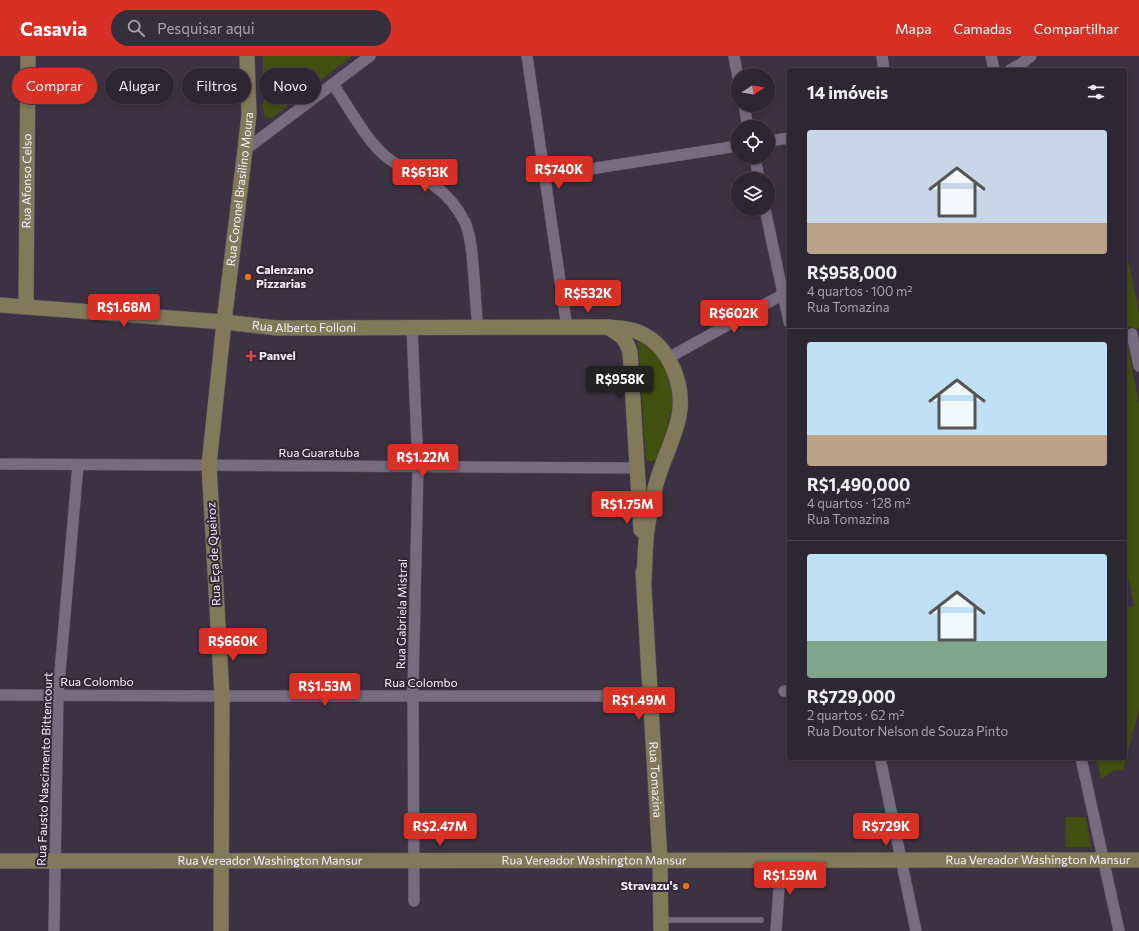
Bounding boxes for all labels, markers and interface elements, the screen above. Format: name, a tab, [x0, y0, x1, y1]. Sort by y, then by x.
search box	[111, 10, 391, 46]
text: Casavia	[20, 17, 87, 40]
icon: search	[125, 17, 147, 39]
text: Pesquisar aqui	[157, 19, 255, 37]
text: Mapa	[895, 20, 932, 37]
text: Camadas	[954, 20, 1012, 37]
text: Compartilhar	[1034, 20, 1119, 37]
chip: Comprar	[12, 68, 97, 104]
chip: Alugar	[105, 68, 174, 104]
chip: Filtros	[182, 68, 251, 104]
chip: Novo	[259, 68, 321, 104]
north arrow	[731, 68, 775, 112]
map controls	[731, 68, 775, 216]
icon: filters	[1085, 81, 1107, 103]
text: 14 imóveis	[807, 82, 888, 103]
street label: Rua Coronel Brasilino Moura	[223, 111, 255, 267]
button: locate	[731, 120, 775, 164]
street label: Rua Afonso Celso	[19, 133, 33, 229]
pin: R$740K	[526, 156, 592, 190]
icon: home	[921, 156, 993, 228]
pin: R$613K	[392, 159, 458, 193]
text: R$740K	[535, 161, 583, 177]
text: R$613K	[401, 164, 449, 180]
button: layers	[731, 172, 775, 216]
place label: Calenzano Pizzarias	[256, 262, 314, 290]
text: R$958,000	[807, 262, 897, 283]
marker: Calenzano Pizzarias	[243, 272, 253, 282]
pin: R$532K	[555, 280, 621, 314]
text: 4 quartos · 100 m²	[807, 283, 913, 299]
text: R$532K	[564, 285, 612, 301]
pin: R$1.68M	[87, 294, 161, 328]
text: R$1.68M	[97, 299, 151, 315]
text: Rua Tomazina	[807, 299, 889, 315]
pin: R$602K	[701, 300, 767, 334]
text: R$602K	[709, 305, 759, 321]
street label: Rua Alberto Folloni	[251, 317, 356, 334]
place label: Panvel	[259, 348, 296, 362]
marker: Panvel	[246, 351, 256, 361]
pin: R$958K	[587, 366, 653, 400]
icon: home	[921, 368, 993, 440]
text: R$958K	[595, 371, 645, 387]
pin: R$1.22M	[386, 444, 460, 478]
street label: Rua Guaratuba	[279, 445, 359, 459]
text: R$1.22M	[396, 449, 450, 465]
text: R$1,490,000	[807, 474, 910, 495]
pin: R$1.75M	[590, 491, 664, 525]
text: 4 quartos · 128 m²	[807, 495, 911, 511]
text: R$1.75M	[601, 496, 653, 512]
street label: Rua Eça de Queiroz	[203, 502, 223, 606]
text: Rua Tomazina	[807, 511, 889, 527]
street label: Rua Gabriela Mistral	[393, 559, 409, 669]
icon: home	[921, 580, 993, 652]
pin: R$660K	[200, 628, 266, 662]
text: R$660K	[208, 633, 258, 649]
street label: Rua Fausto Nascimento Bittencourt	[34, 672, 54, 866]
pin: R$1.53M	[288, 673, 362, 707]
street label: Rua Colombo	[60, 674, 134, 688]
street label: Rua Colombo	[384, 675, 458, 689]
text: R$1.53M	[298, 678, 352, 694]
text: R$729,000	[807, 686, 896, 707]
pin: R$1.49M	[602, 687, 676, 721]
text: R$1.49M	[612, 692, 666, 708]
text: 2 quartos · 62 m²	[807, 707, 905, 723]
text: Rua Doutor Nelson de Souza Pinto	[807, 723, 1008, 739]
street label: Rua Tomazina	[647, 741, 665, 818]
pin: R$2.47M	[403, 813, 477, 847]
pin: R$729K	[853, 813, 919, 847]
text: R$2.47M	[413, 818, 467, 834]
text: R$729K	[862, 818, 910, 834]
street label: Rua Vereador Washington Mansur	[502, 852, 687, 867]
street label: Rua Vereador Washington Mansur	[946, 852, 1131, 866]
street label: Rua Vereador Washington Mansur	[178, 853, 363, 867]
pin: R$1.59M	[753, 862, 827, 896]
text: R$1.59M	[763, 867, 817, 883]
place label: Stravazu's	[621, 878, 678, 892]
marker: Stravazu's	[681, 881, 691, 891]

